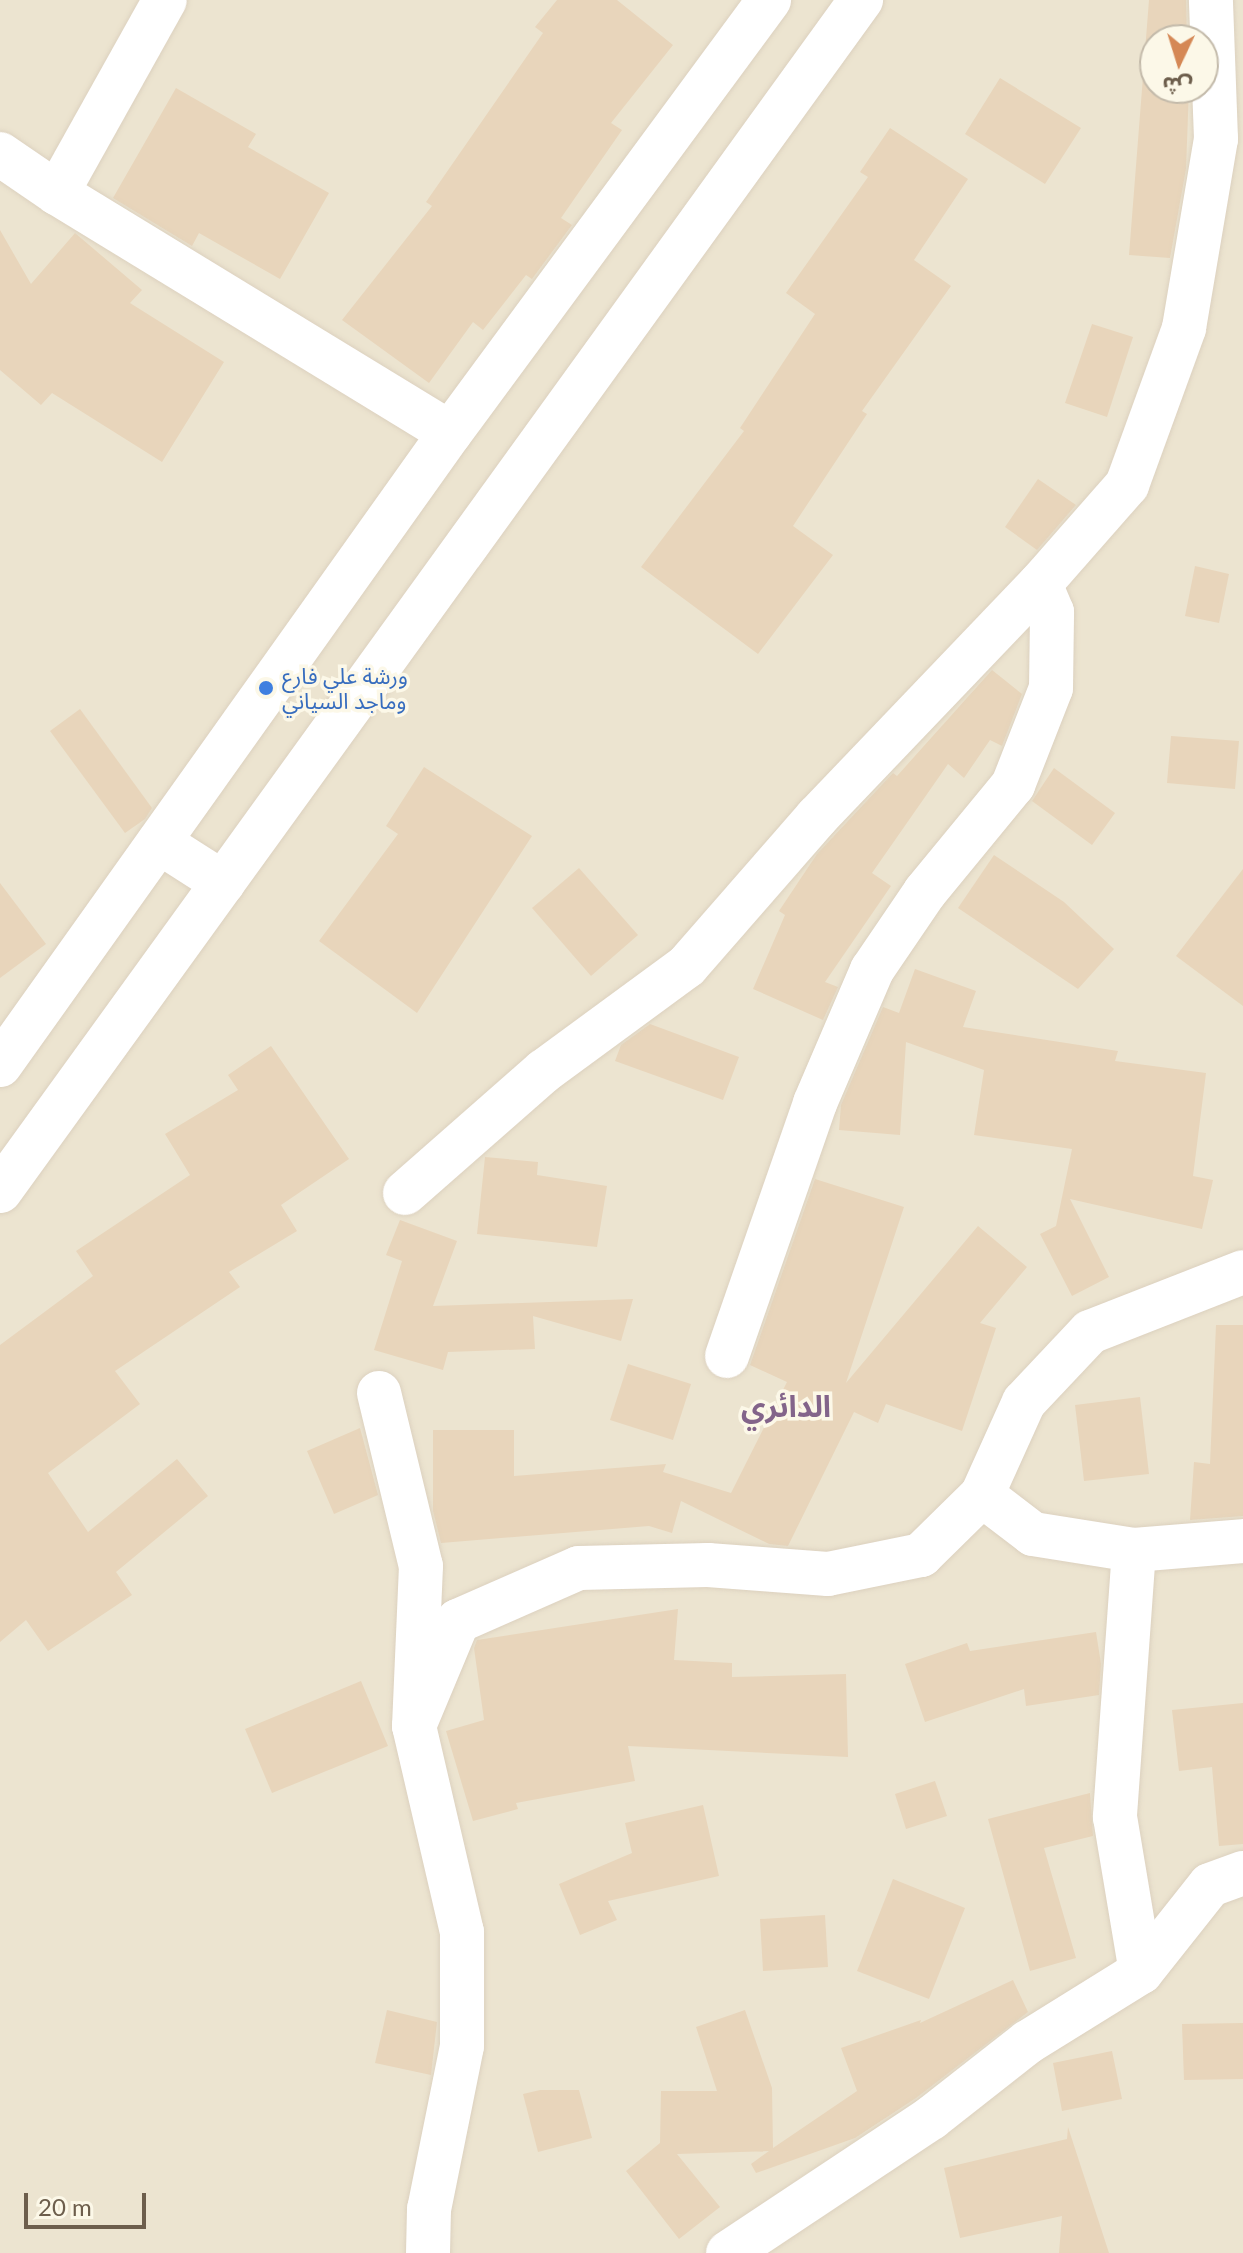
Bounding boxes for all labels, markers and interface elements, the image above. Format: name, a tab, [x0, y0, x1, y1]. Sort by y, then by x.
north arrow	[1139, 24, 1219, 104]
text: ش	[1161, 72, 1193, 101]
place label: ورشة علي فارع وماجد السياني	[282, 662, 408, 714]
marker: ورشة علي فارع وماجد السياني	[257, 679, 275, 697]
district label: الدائري	[741, 1387, 831, 1423]
scale bar	[28, 2177, 150, 2227]
text: 20 m	[38, 2192, 92, 2221]

